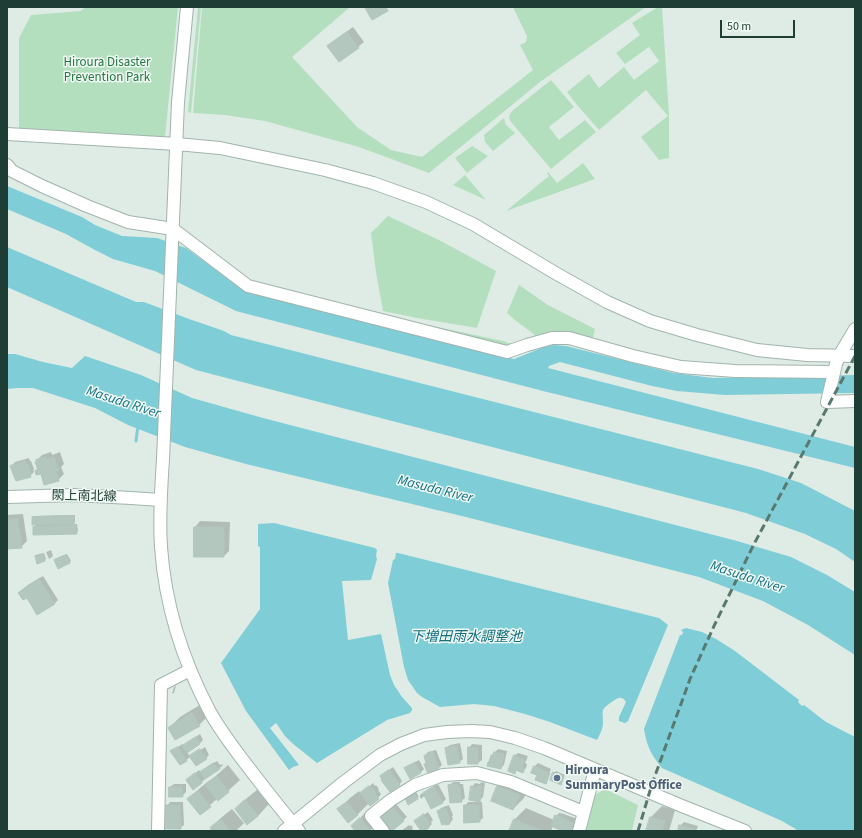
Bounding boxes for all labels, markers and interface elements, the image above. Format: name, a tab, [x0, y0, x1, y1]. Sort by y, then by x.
scale bar	[722, 12, 797, 38]
text: 50 m	[727, 18, 751, 35]
park label: Hiroura Disaster Prevention Park	[63, 55, 151, 86]
water label: Masuda River	[84, 383, 162, 423]
water label: Masuda River	[396, 473, 474, 507]
street label: 閖上南北線	[51, 489, 117, 505]
water label: Masuda River	[708, 558, 786, 598]
water label: 下増田雨水調整池	[410, 630, 522, 646]
place label: Hiroura SummaryPost Office	[565, 763, 682, 794]
marker: Hiroura SummaryPost Office	[552, 773, 562, 783]

